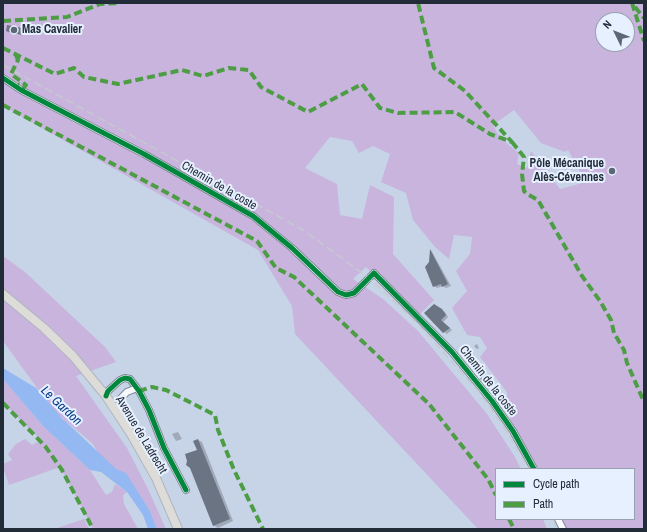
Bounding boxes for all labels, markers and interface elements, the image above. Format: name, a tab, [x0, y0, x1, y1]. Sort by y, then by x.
north arrow	[595, 12, 635, 52]
text: N	[600, 17, 614, 32]
place label: Mas Cavalier	[22, 23, 82, 37]
marker: Mas Cavalier	[9, 25, 19, 35]
place label: Pôle Mécanique Alès-Cévennes	[530, 157, 604, 185]
street label: Chemin de la coste	[179, 159, 259, 213]
marker: Pôle Mécanique Alès-Cévennes	[607, 166, 617, 176]
street label: Chemin de la coste	[456, 343, 520, 419]
water label: Le Gardon	[37, 383, 85, 429]
street label: Avenue de Ladrecht	[112, 394, 170, 476]
legend	[495, 468, 635, 520]
text: Cycle path	[533, 476, 580, 492]
text: Path	[533, 496, 553, 512]

